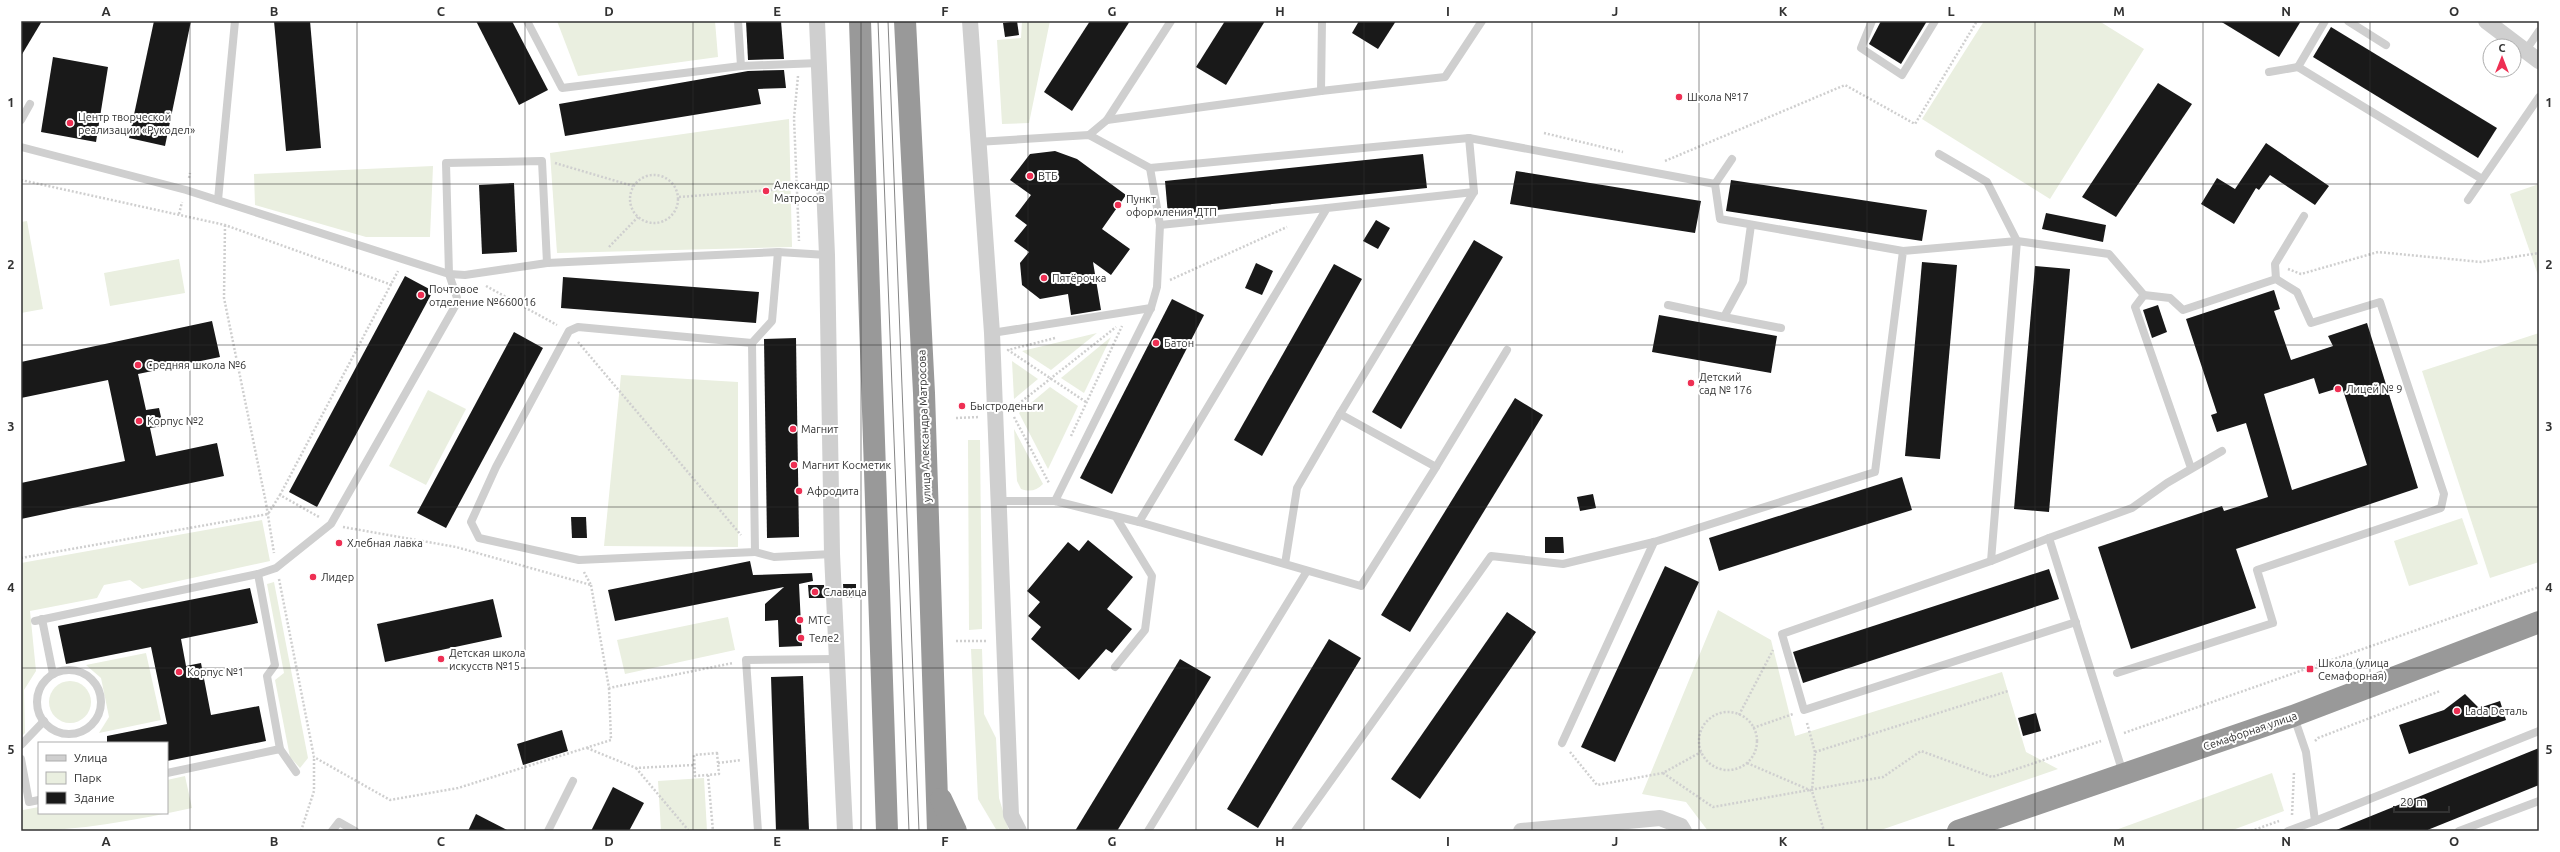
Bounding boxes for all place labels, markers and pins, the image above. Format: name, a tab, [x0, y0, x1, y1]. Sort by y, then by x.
place label: Школа №17	[1687, 91, 1749, 103]
marker: Школа №17	[1674, 92, 1684, 102]
place label: Центр творческой реализации «Рукодел»	[78, 111, 195, 136]
marker: Центр творческой реализации «Рукодел»	[65, 118, 75, 128]
place label: ВТБ	[1038, 170, 1058, 182]
marker: ВТБ	[1025, 171, 1035, 181]
place label: Александр Матросов	[774, 179, 829, 204]
marker: Александр Матросов	[761, 186, 771, 196]
place label: Пункт оформления ДТП	[1126, 193, 1217, 218]
marker: Пункт оформления ДТП	[1113, 200, 1123, 210]
place label: Пятёрочка	[1052, 272, 1106, 284]
marker: Пятёрочка	[1039, 273, 1049, 283]
place label: Почтовое отделение №660016	[429, 283, 536, 308]
marker: Почтовое отделение №660016	[416, 290, 426, 300]
place label: Батон	[1164, 337, 1194, 349]
marker: Батон	[1151, 338, 1161, 348]
place label: Средняя школа №6	[146, 359, 246, 371]
marker: Средняя школа №6	[133, 360, 143, 370]
place label: Детский сад № 176	[1699, 371, 1752, 396]
marker: Детский сад № 176	[1686, 378, 1696, 388]
place label: Лицей № 9	[2346, 383, 2402, 395]
marker: Лицей № 9	[2333, 384, 2343, 394]
place label: Быстроденьги	[970, 400, 1044, 412]
marker: Быстроденьги	[957, 401, 967, 411]
place label: Корпус №2	[147, 415, 204, 427]
marker: Корпус №2	[134, 416, 144, 426]
place label: Магнит	[801, 423, 839, 435]
marker: Магнит	[788, 424, 798, 434]
place label: Магнит Косметик	[802, 459, 892, 471]
marker: Магнит Косметик	[789, 460, 799, 470]
place label: Афродита	[807, 485, 859, 497]
marker: Афродита	[794, 486, 804, 496]
place label: Хлебная лавка	[347, 537, 423, 549]
marker: Хлебная лавка	[334, 538, 344, 548]
place label: Лидер	[321, 571, 354, 583]
marker: Лидер	[308, 572, 318, 582]
place label: Славица	[823, 586, 867, 598]
marker: Славица	[810, 587, 820, 597]
place label: МТС	[808, 614, 831, 626]
marker: МТС	[795, 615, 805, 625]
place label: Теле2	[809, 632, 839, 644]
marker: Теле2	[796, 633, 806, 643]
place label: Детская школа искусств №15	[449, 647, 525, 672]
marker: Детская школа искусств №15	[436, 654, 446, 664]
place label: Школа (улица Семафорная)	[2318, 657, 2389, 683]
marker: Школа (улица Семафорная)	[2305, 664, 2315, 674]
place label: Корпус №1	[187, 666, 244, 678]
marker: Корпус №1	[174, 667, 184, 677]
place label: Lada Dеталь	[2465, 705, 2528, 717]
marker: Lada Dеталь	[2452, 706, 2462, 716]

